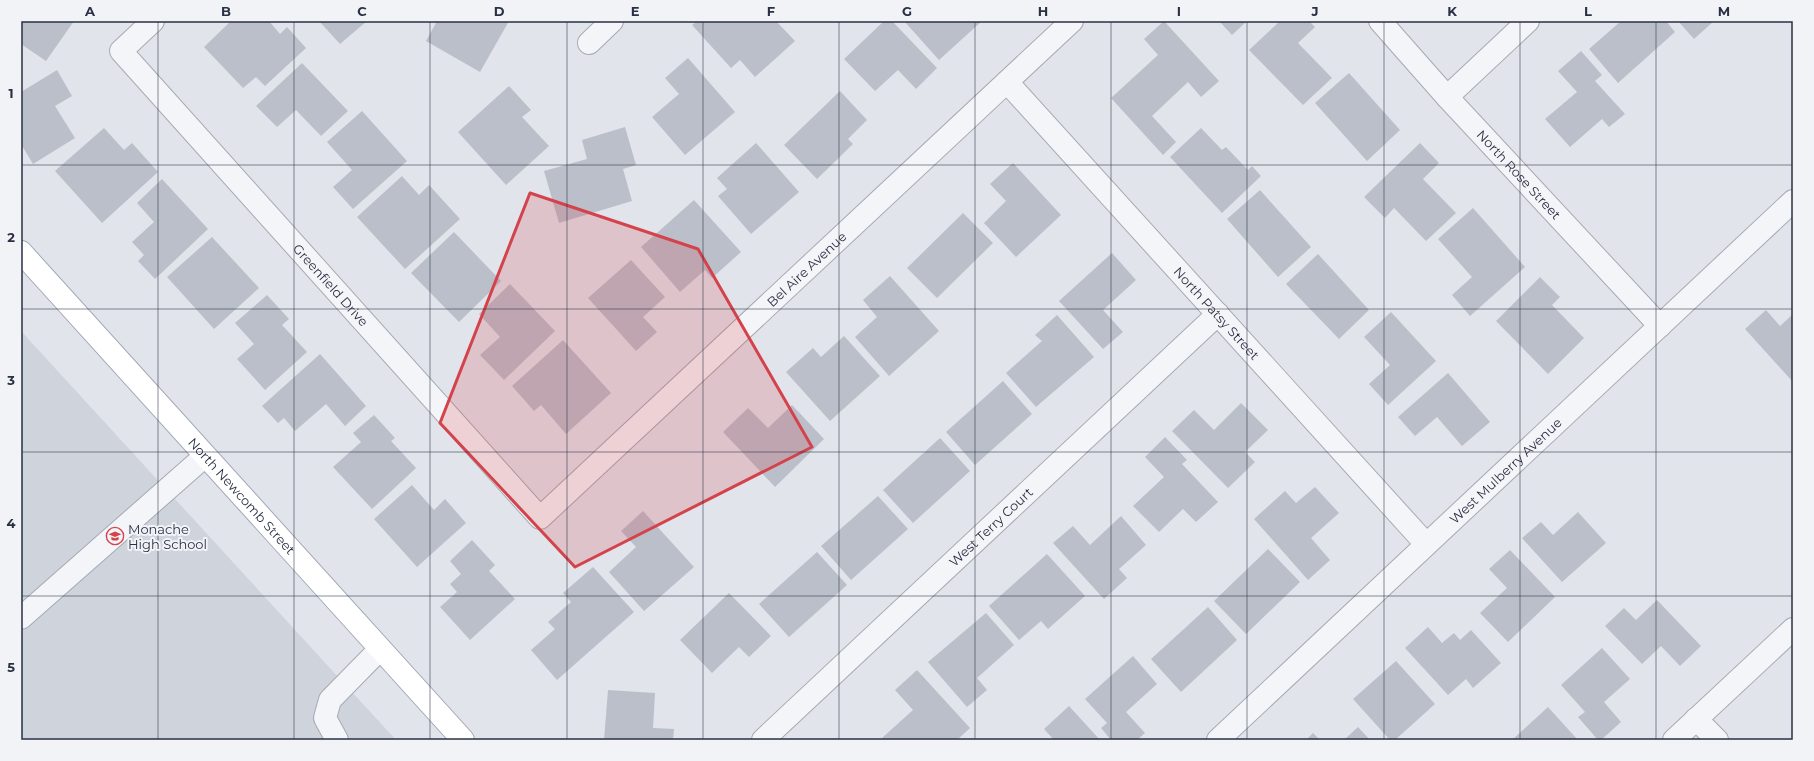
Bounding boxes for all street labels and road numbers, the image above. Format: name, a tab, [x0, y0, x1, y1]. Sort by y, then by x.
street label: North Rose Street	[1474, 126, 1564, 222]
street label: Bel Aire Avenue	[763, 228, 850, 310]
street label: Greenfield Drive	[290, 240, 372, 329]
street label: North Patsy Street	[1170, 263, 1263, 363]
street label: West Mulberry Avenue	[1446, 414, 1565, 527]
street label: North Newcomb Street	[185, 434, 299, 558]
street label: West Terry Court	[946, 484, 1036, 570]

